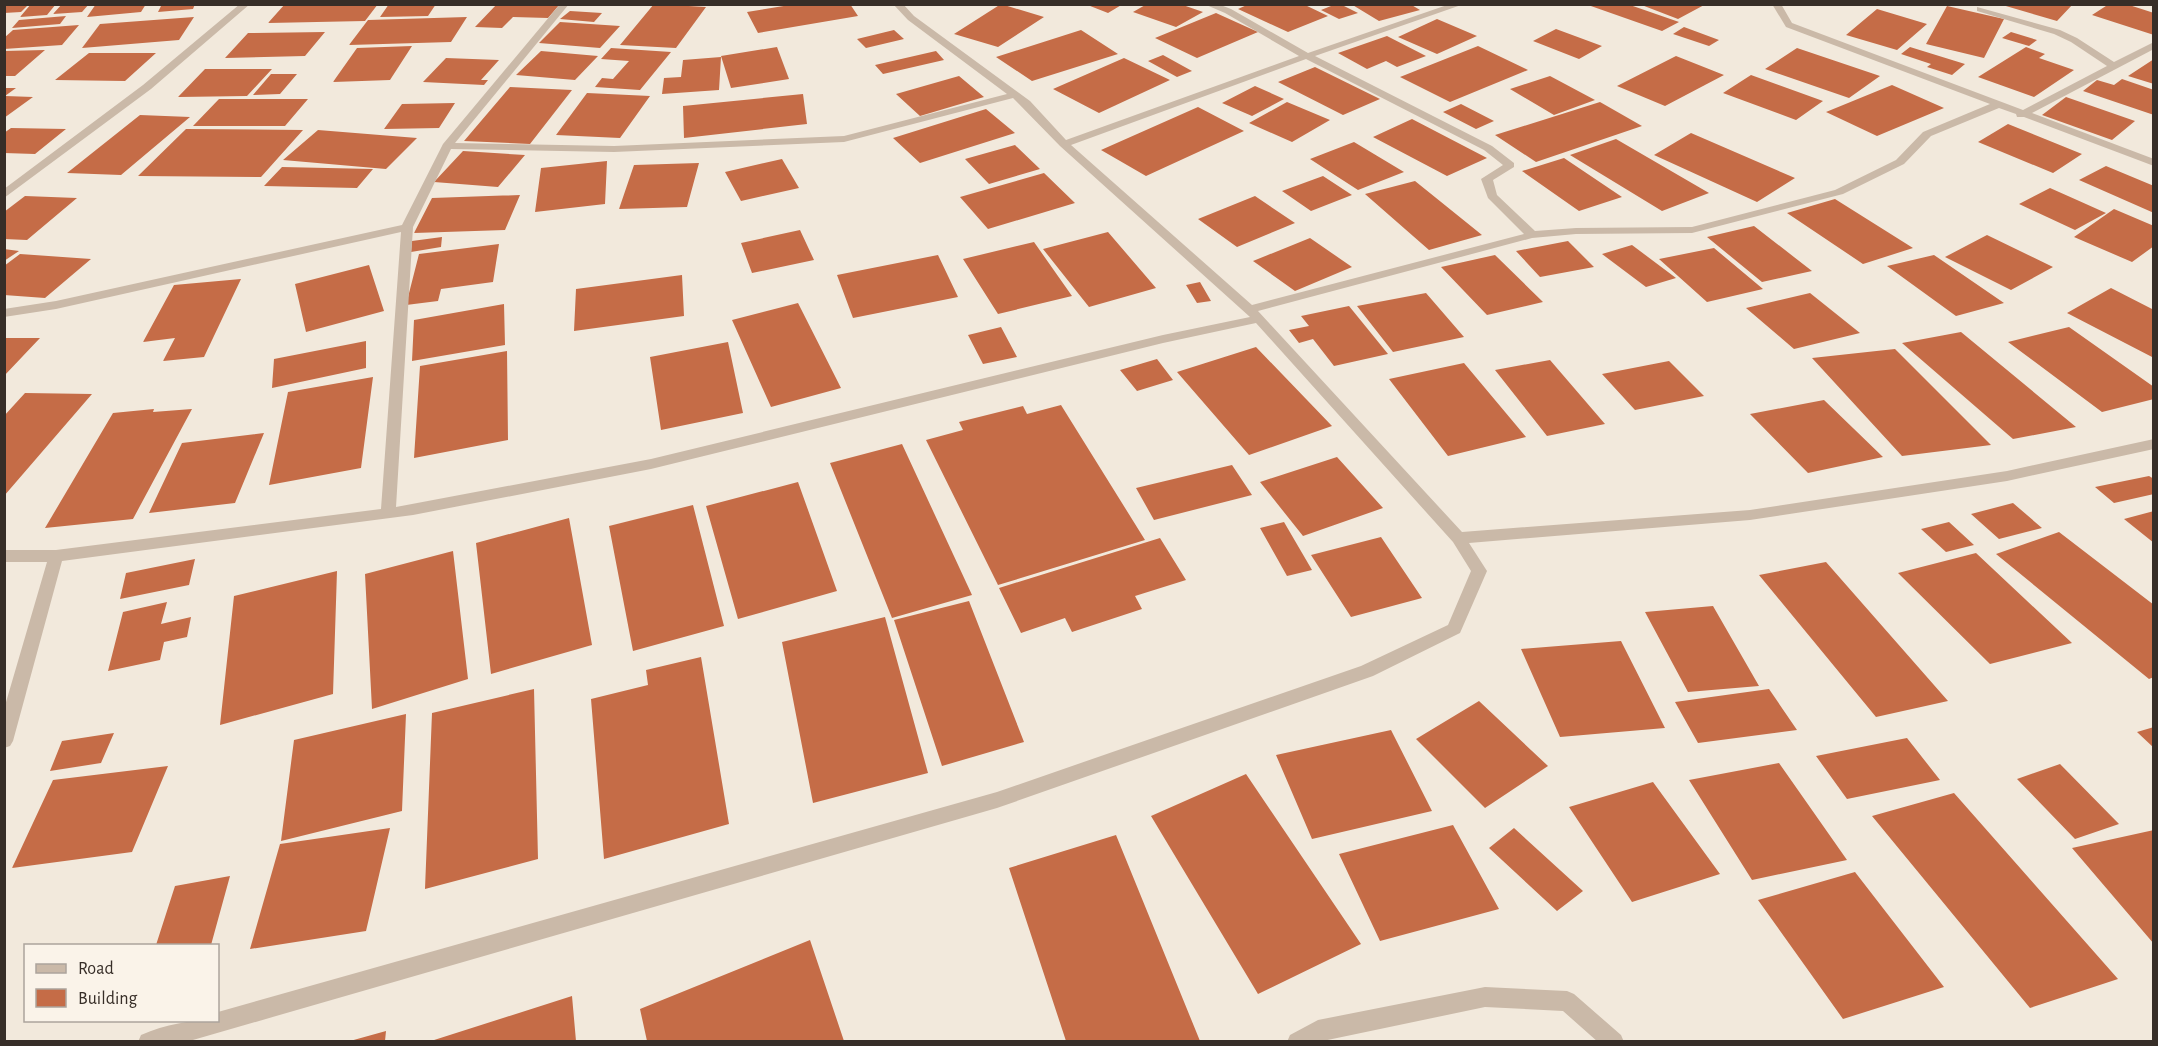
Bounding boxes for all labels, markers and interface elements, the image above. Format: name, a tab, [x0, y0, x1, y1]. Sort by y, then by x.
legend	[24, 944, 219, 1022]
text: Road	[78, 960, 114, 978]
text: Building	[78, 990, 138, 1008]

